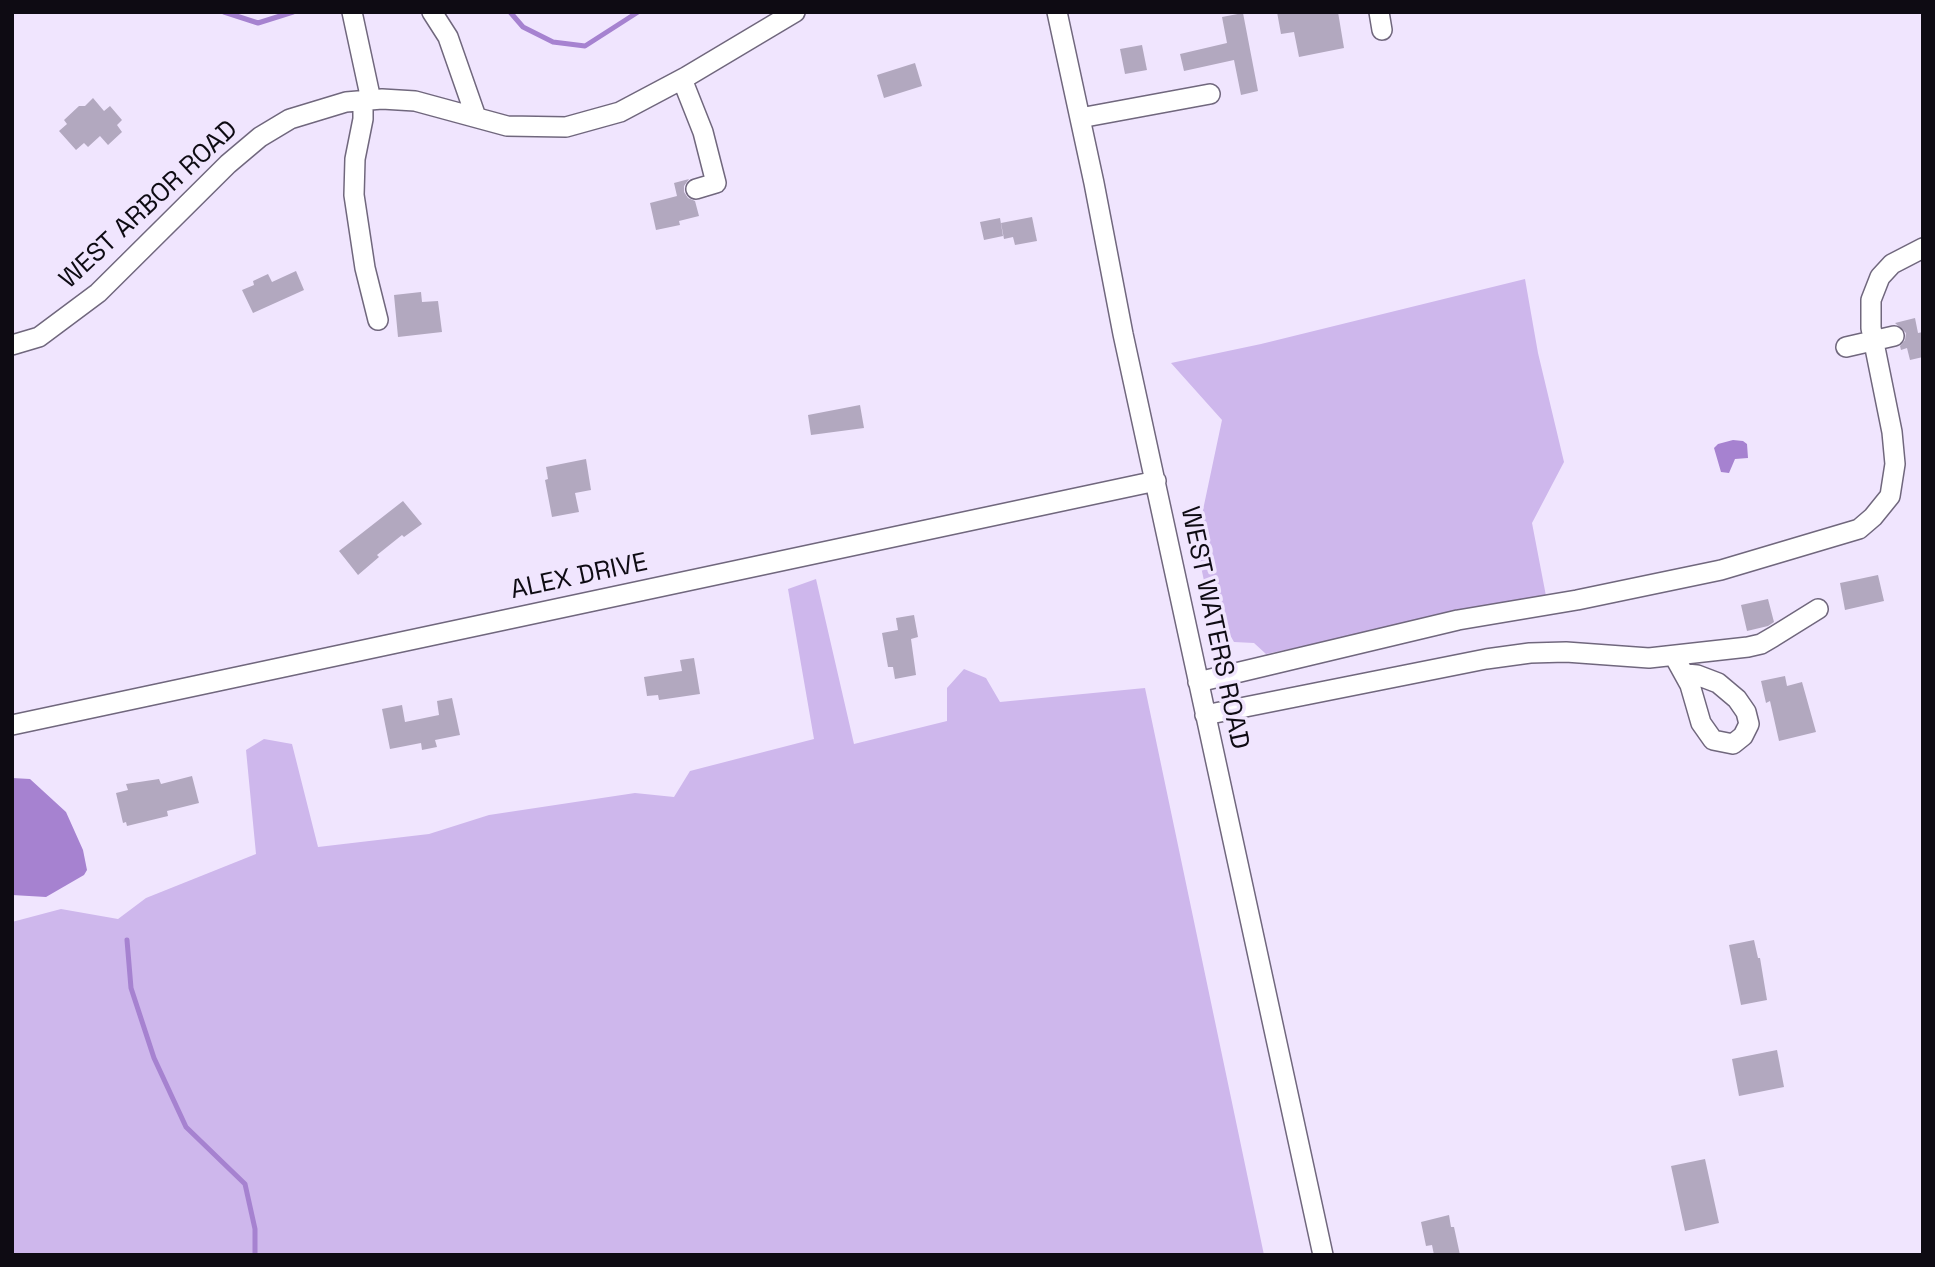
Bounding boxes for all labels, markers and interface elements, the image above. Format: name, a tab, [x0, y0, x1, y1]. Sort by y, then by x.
street label: WEST ARBOR ROAD	[53, 114, 245, 296]
street label: WEST WATERS ROAD	[1173, 504, 1255, 752]
street label: ALEX DRIVE	[508, 547, 650, 607]

